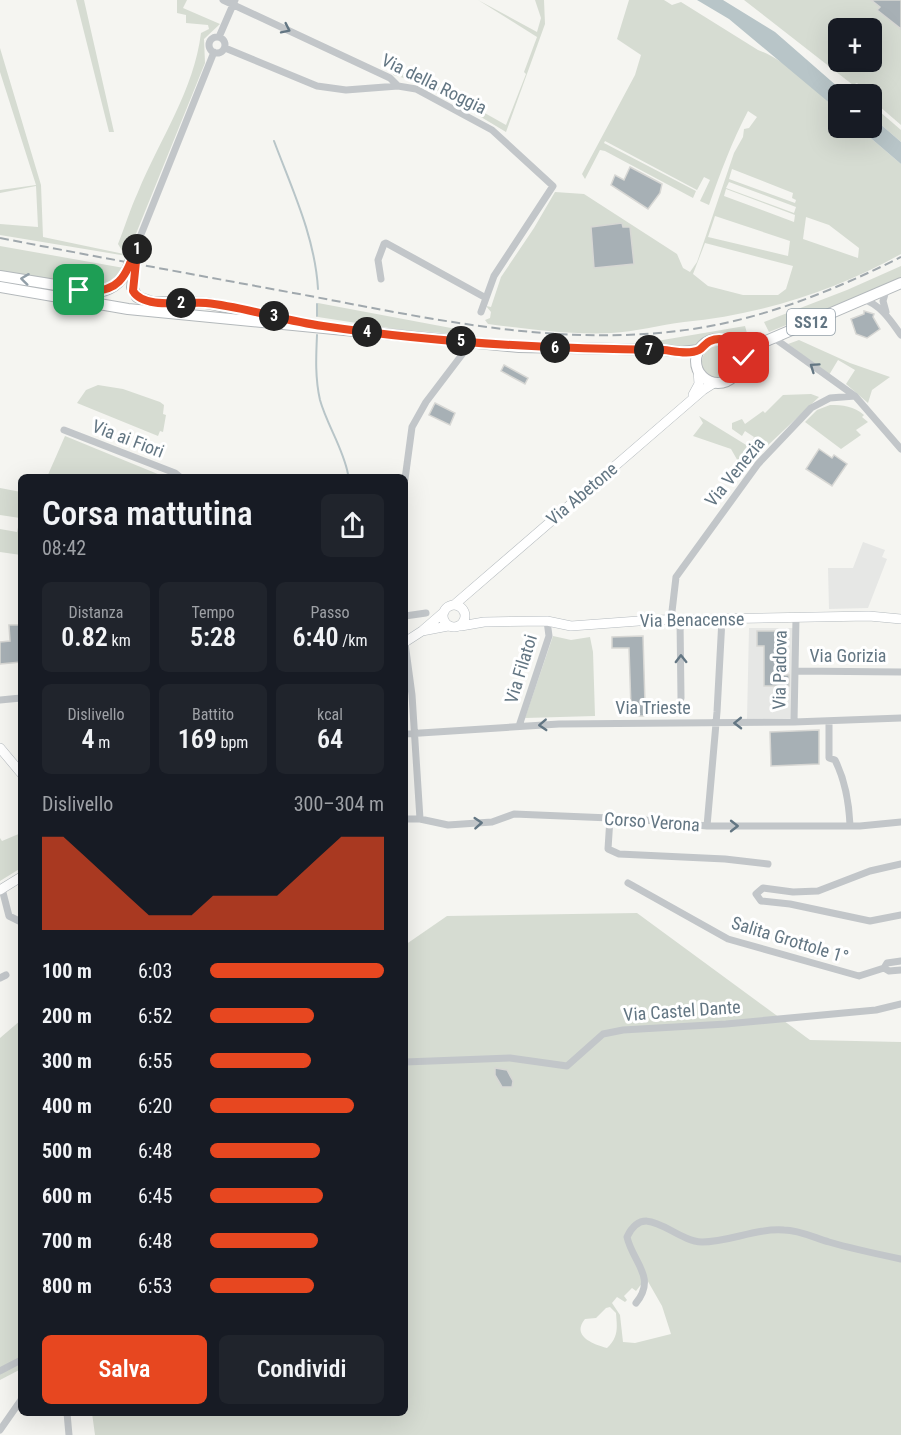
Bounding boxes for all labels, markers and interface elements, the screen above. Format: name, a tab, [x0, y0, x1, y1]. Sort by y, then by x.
map controls	[828, 18, 882, 138]
button: +	[828, 18, 882, 72]
one-way arrow	[280, 21, 291, 33]
street label: Via della Roggia	[378, 49, 490, 118]
button: −	[828, 84, 882, 138]
pin: 1	[122, 234, 152, 264]
text: 1	[133, 239, 141, 258]
pin	[53, 264, 104, 315]
one-way arrow	[21, 273, 30, 286]
icon: arrive	[62, 273, 95, 306]
pin: 2	[166, 288, 196, 318]
text: 2	[177, 293, 185, 312]
pin: 3	[259, 301, 289, 331]
text: 3	[270, 306, 278, 325]
road number: SS12	[787, 309, 835, 335]
pin: 4	[352, 317, 382, 347]
text: 4	[363, 322, 371, 341]
pin: 5	[446, 326, 476, 356]
text: 5	[457, 331, 465, 350]
pin	[718, 332, 769, 383]
pin: 6	[540, 333, 570, 363]
pin: 7	[634, 335, 664, 365]
text: 6	[551, 338, 559, 357]
text: 7	[645, 340, 653, 359]
icon: check	[727, 341, 760, 374]
one-way arrow	[810, 363, 821, 374]
street label: Via ai Fiori	[89, 415, 167, 462]
street label: Via Venezia	[700, 433, 769, 511]
street label: Via Abetone	[542, 458, 621, 529]
text: Corsa mattutina	[42, 494, 253, 533]
button: share	[321, 494, 384, 557]
text: 08:42	[42, 536, 86, 560]
text: Distanza	[69, 603, 123, 622]
text: Tempo	[191, 603, 235, 622]
text: Passo	[310, 603, 350, 622]
street label: Via Benacense	[639, 608, 745, 631]
text: 0.82	[61, 622, 108, 652]
text: 5:28	[190, 622, 236, 652]
text: 6:40	[293, 622, 339, 652]
street label: Via Padova	[768, 630, 791, 710]
text: km	[108, 631, 131, 650]
text: /km	[339, 631, 367, 650]
street label: Via Filatoi	[500, 632, 541, 706]
street label: Via Gorizia	[810, 645, 886, 666]
one-way arrow	[675, 654, 687, 663]
street label: Via Trieste	[615, 697, 691, 718]
text: Dislivello	[67, 705, 125, 724]
text: Battito	[192, 705, 234, 724]
text: kcal	[317, 705, 343, 724]
one-way arrow	[733, 717, 742, 729]
one-way arrow	[538, 718, 547, 731]
text: 4	[82, 724, 95, 754]
text: 169	[178, 724, 217, 754]
text: 64	[317, 724, 343, 754]
text: m	[95, 733, 110, 752]
text: bpm	[217, 733, 248, 752]
text: Dislivello	[42, 792, 113, 816]
text: 300–304 m	[294, 792, 384, 816]
street label: Corso Verona	[603, 808, 701, 835]
one-way arrow	[473, 817, 482, 830]
one-way arrow	[729, 820, 738, 832]
street label: Salita Grottole 1°	[729, 912, 851, 967]
text: 100 m	[42, 959, 92, 983]
text: 6:03	[138, 959, 172, 983]
street label: Via Castel Dante	[623, 996, 741, 1025]
text: 200 m	[42, 1004, 92, 1028]
text: 6:52	[138, 1004, 172, 1028]
text: 300 m	[42, 1049, 92, 1073]
text: 6:55	[138, 1049, 172, 1073]
text: 400 m	[42, 1094, 92, 1118]
text: 6:20	[138, 1094, 172, 1118]
text: 500 m	[42, 1139, 92, 1163]
text: 6:48	[138, 1139, 172, 1163]
text: 600 m	[42, 1184, 92, 1208]
text: 6:45	[138, 1184, 172, 1208]
text: 700 m	[42, 1229, 92, 1253]
text: 6:48	[138, 1229, 172, 1253]
text: 800 m	[42, 1274, 92, 1298]
text: 6:53	[138, 1274, 172, 1298]
button: Salva	[42, 1335, 207, 1404]
button: Condividi	[219, 1335, 384, 1404]

